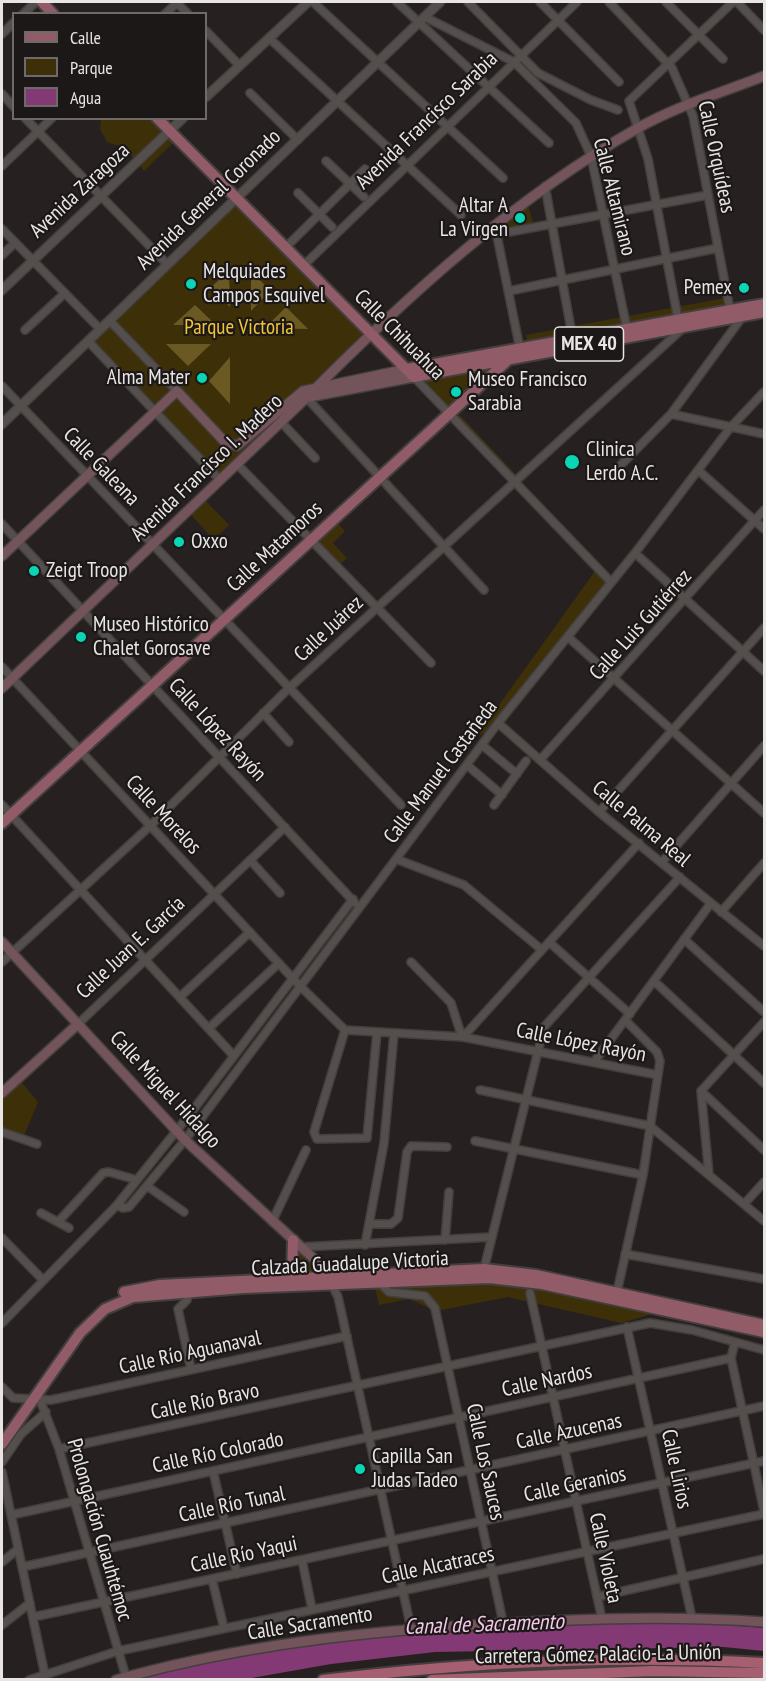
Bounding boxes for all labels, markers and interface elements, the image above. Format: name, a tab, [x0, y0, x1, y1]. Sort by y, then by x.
legend	[12, 12, 207, 120]
text: Calle	[70, 26, 101, 49]
street label: Avenida Francisco Sarabia	[351, 47, 503, 195]
text: Parque	[70, 56, 113, 79]
text: Agua	[70, 86, 101, 109]
street label: Calle Orquídeas	[692, 99, 740, 215]
street label: Avenida General Coronado	[132, 125, 286, 275]
street label: Calle Altamirano	[587, 136, 641, 258]
street label: Avenida Zaragoza	[25, 138, 135, 244]
place label: Altar A La Virgen	[440, 193, 508, 243]
marker: Altar A La Virgen	[513, 211, 527, 225]
place label: Melquiades Campos Esquivel	[203, 259, 325, 309]
place label: Pemex	[684, 275, 732, 301]
marker: Melquiades Campos Esquivel	[184, 277, 198, 291]
marker: Pemex	[737, 281, 751, 295]
street label: Calle Chihuahua	[349, 285, 449, 385]
park label: Parque Victoria	[184, 315, 294, 341]
road number: MEX 40	[554, 327, 624, 361]
place label: Alma Mater	[107, 365, 190, 391]
place label: Museo Francisco Sarabia	[468, 367, 587, 417]
marker: Alma Mater	[195, 371, 209, 385]
marker: Museo Francisco Sarabia	[449, 385, 463, 399]
street label: Avenida Francisco I. Madero	[126, 389, 288, 547]
street label: Calle Galeana	[58, 423, 144, 511]
place label: Clinica Lerdo A.C.	[586, 437, 658, 487]
marker: Clinica Lerdo A.C.	[563, 453, 581, 471]
street label: Calle Matamoros	[222, 496, 328, 598]
place label: Oxxo	[191, 529, 228, 555]
marker: Oxxo	[172, 535, 186, 549]
place label: Zeigt Troop	[46, 558, 128, 584]
marker: Zeigt Troop	[27, 564, 41, 578]
street label: Calle Luis Gutiérrez	[585, 564, 697, 686]
street label: Calle Juárez	[289, 591, 369, 667]
place label: Museo Histórico Chalet Gorosave	[93, 612, 211, 662]
marker: Museo Histórico Chalet Gorosave	[74, 630, 88, 644]
street label: Calle López Rayón	[163, 673, 271, 787]
street label: Calle Manuel Castañeda	[379, 695, 503, 849]
street label: Calle Morelos	[120, 770, 206, 860]
street label: Calle Palma Real	[587, 776, 695, 872]
street label: Calle Juan E. García	[72, 891, 190, 1005]
street label: Calle López Rayón	[514, 1018, 648, 1068]
street label: Calle Miguel Hidalgo	[104, 1026, 226, 1154]
street label: Calzada Guadalupe Victoria	[251, 1246, 449, 1282]
street label: Calle Río Aguanaval	[117, 1326, 263, 1380]
street label: Calle Nardos	[500, 1359, 594, 1403]
street label: Calle Río Bravo	[149, 1378, 261, 1426]
street label: Calle Los Sauces	[460, 1401, 510, 1523]
street label: Calle Azucenas	[514, 1409, 624, 1455]
street label: Calle Río Colorado	[150, 1427, 286, 1479]
street label: Calle Lirios	[655, 1427, 697, 1511]
street label: Prolongación Cuauhtémoc	[61, 1436, 137, 1624]
place label: Capilla San Judas Tadeo	[372, 1444, 458, 1494]
marker: Capilla San Judas Tadeo	[353, 1462, 367, 1476]
street label: Calle Geranios	[522, 1462, 628, 1508]
street label: Calle Río Tunal	[177, 1481, 287, 1529]
street label: Calle Violeta	[583, 1511, 627, 1605]
street label: Calle Río Yaqui	[188, 1531, 300, 1579]
street label: Calle Alcatraces	[380, 1542, 496, 1590]
street label: Calle Sacramento	[246, 1602, 374, 1646]
water label: Canal de Sacramento	[404, 1609, 564, 1641]
street label: Carretera Gómez Palacio-La Unión	[475, 1640, 721, 1670]

